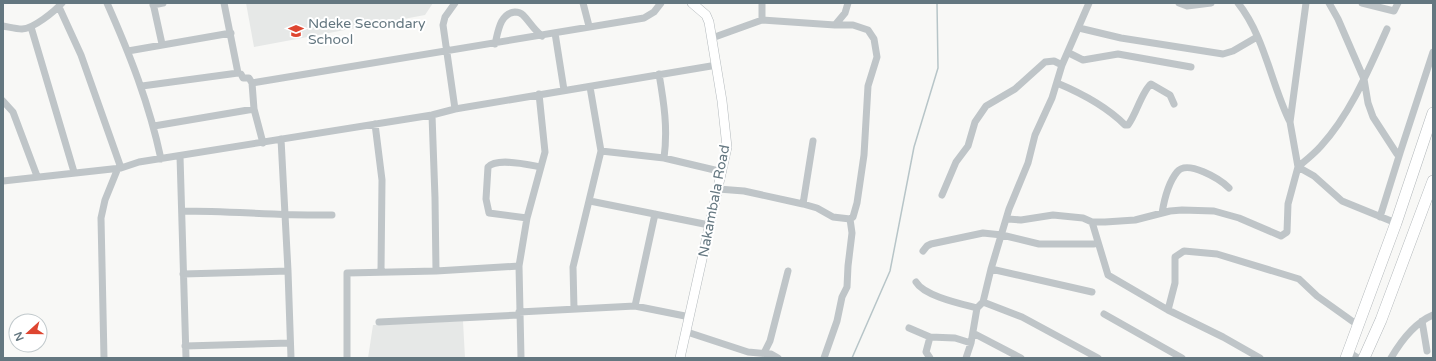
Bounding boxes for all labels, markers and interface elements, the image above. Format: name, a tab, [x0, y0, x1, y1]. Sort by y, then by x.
place label: Ndeke Secondary School	[308, 15, 426, 48]
school or university icon: Ndeke Secondary School	[287, 22, 305, 40]
street label: Nakambala Road	[695, 143, 733, 259]
north arrow	[8, 313, 48, 353]
text: N	[11, 330, 27, 343]

